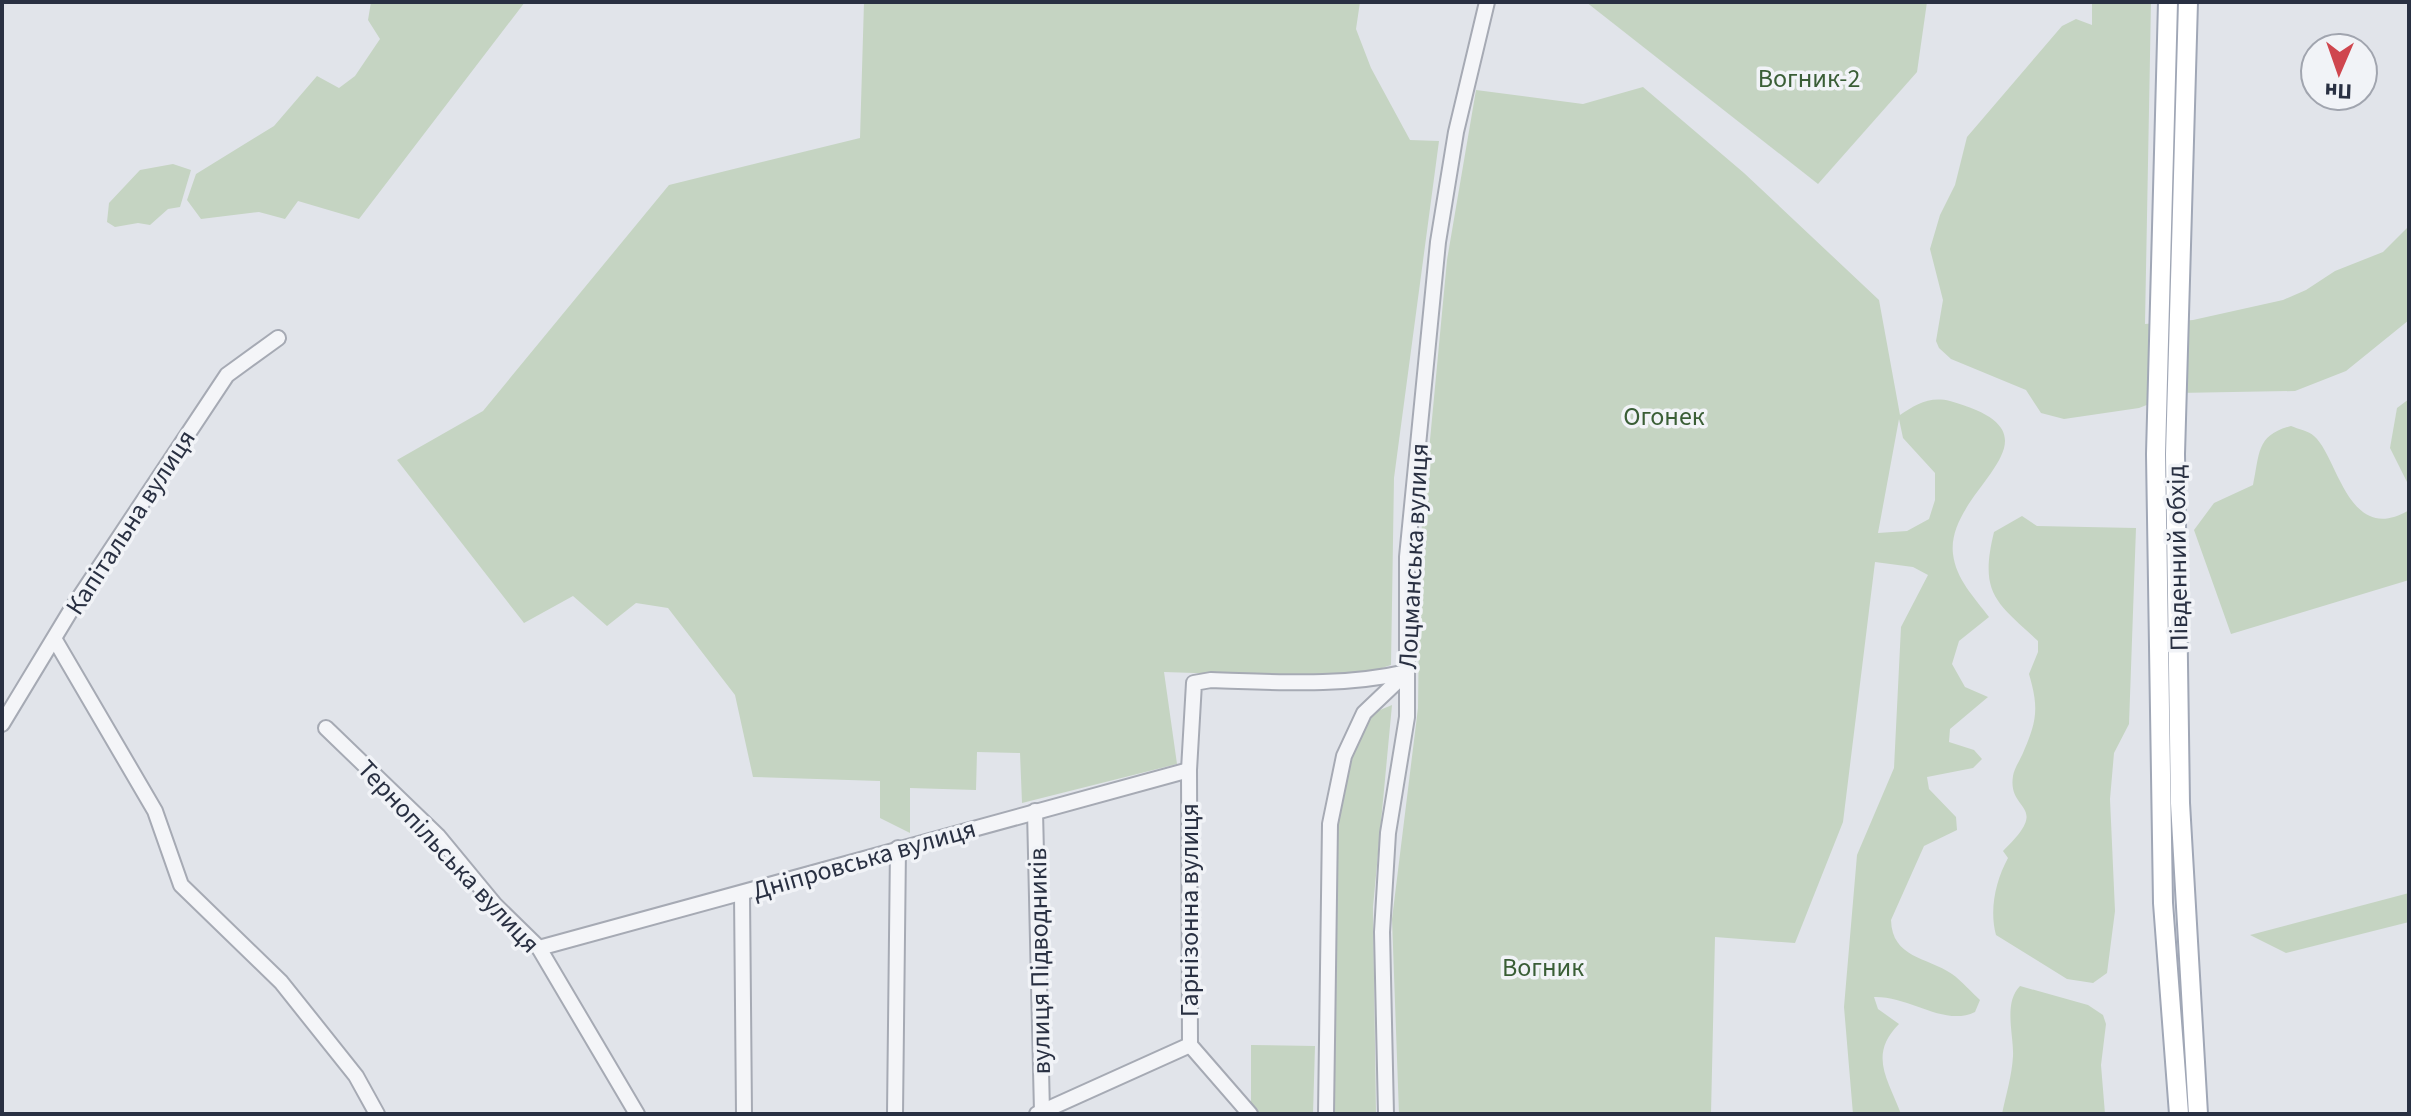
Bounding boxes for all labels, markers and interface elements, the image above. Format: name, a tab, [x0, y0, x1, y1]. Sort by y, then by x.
north arrow	[2299, 32, 2379, 112]
park label: Вогник-2	[1758, 60, 1860, 97]
text: Пн	[2324, 75, 2353, 107]
park label: Огонек	[1623, 398, 1705, 435]
street label: Капітальна вулиця	[57, 422, 204, 622]
street label: Лоцманська вулиця	[1389, 442, 1438, 670]
street label: Південний обхід	[2157, 464, 2198, 652]
street label: Тернопільська вулиця	[349, 751, 548, 961]
street label: Гарнізонна вулиця	[1171, 803, 1208, 1017]
street label: Дніпровська вулиця	[748, 810, 980, 909]
street label: вулиця Підводників	[1019, 847, 1060, 1075]
park label: Вогник	[1502, 949, 1584, 986]

